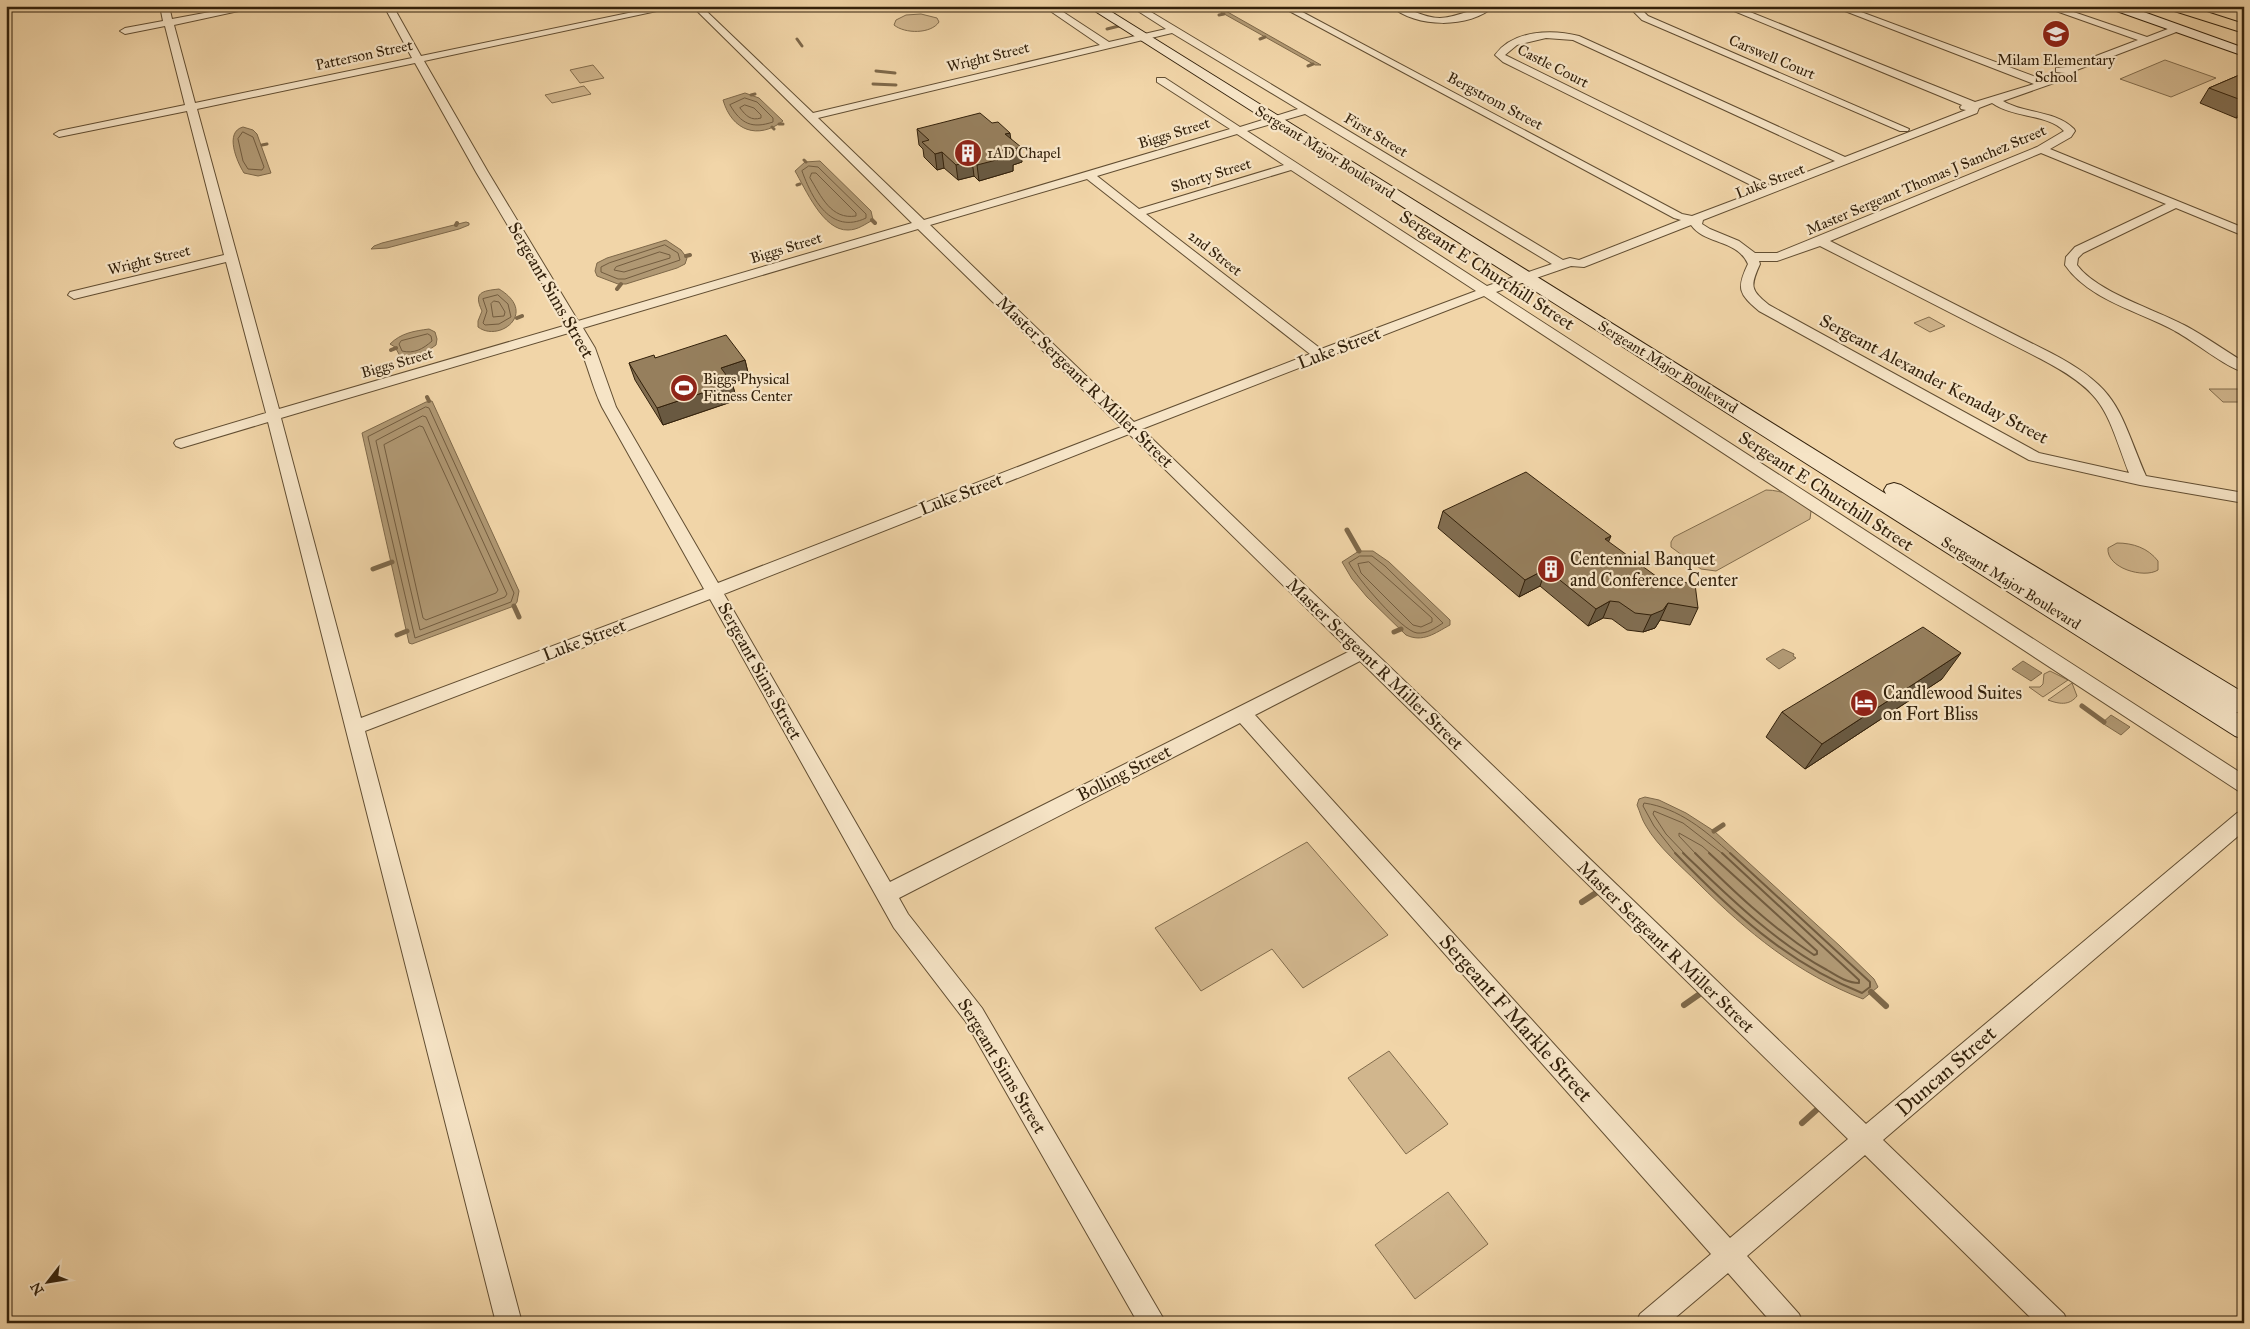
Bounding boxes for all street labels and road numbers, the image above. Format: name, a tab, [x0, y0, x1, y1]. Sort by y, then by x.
street label: Carswell Court	[1726, 31, 1818, 83]
street label: Patterson Street	[314, 36, 415, 74]
street label: Wright Street	[945, 38, 1032, 76]
street label: Castle Court	[1514, 40, 1592, 92]
street label: Bergstrom Street	[1444, 68, 1547, 134]
street label: Sergeant Major Boulevard	[1252, 102, 1398, 203]
street label: First Street	[1341, 109, 1412, 161]
street label: Biggs Street	[1136, 113, 1213, 152]
street label: Master Sergeant Thomas J Sanchez Street	[1803, 121, 2050, 240]
street label: Shorty Street	[1169, 154, 1254, 196]
street label: Luke Street	[1733, 159, 1808, 202]
street label: Sergeant E Churchill Street	[1395, 205, 1579, 336]
street label: Sergeant Sims Street	[502, 218, 599, 363]
street label: 2nd Street	[1184, 226, 1246, 280]
street label: Biggs Street	[748, 228, 825, 267]
street label: Wright Street	[106, 241, 193, 279]
street label: Master Sergeant R Miller Street	[991, 291, 1179, 474]
street label: Sergeant Alexander Kenaday Street	[1815, 309, 2053, 450]
street label: Sergeant Major Boulevard	[1595, 317, 1741, 418]
street label: Luke Street	[1294, 322, 1384, 374]
street label: Biggs Street	[359, 344, 436, 382]
street label: Sergeant E Churchill Street	[1734, 426, 1918, 557]
street label: Luke Street	[916, 468, 1006, 520]
street label: Sergeant Major Boulevard	[1938, 533, 2084, 634]
street label: Master Sergeant R Miller Street	[1281, 573, 1469, 756]
street label: Sergeant Sims Street	[712, 598, 807, 745]
street label: Luke Street	[539, 614, 629, 666]
street label: Bolling Street	[1073, 740, 1176, 807]
street label: Master Sergeant R Miller Street	[1572, 856, 1760, 1039]
street label: Sergeant F Markle Street	[1434, 929, 1599, 1108]
street label: Sergeant Sims Street	[952, 995, 1051, 1139]
street label: Duncan Street	[1890, 1020, 2002, 1122]

